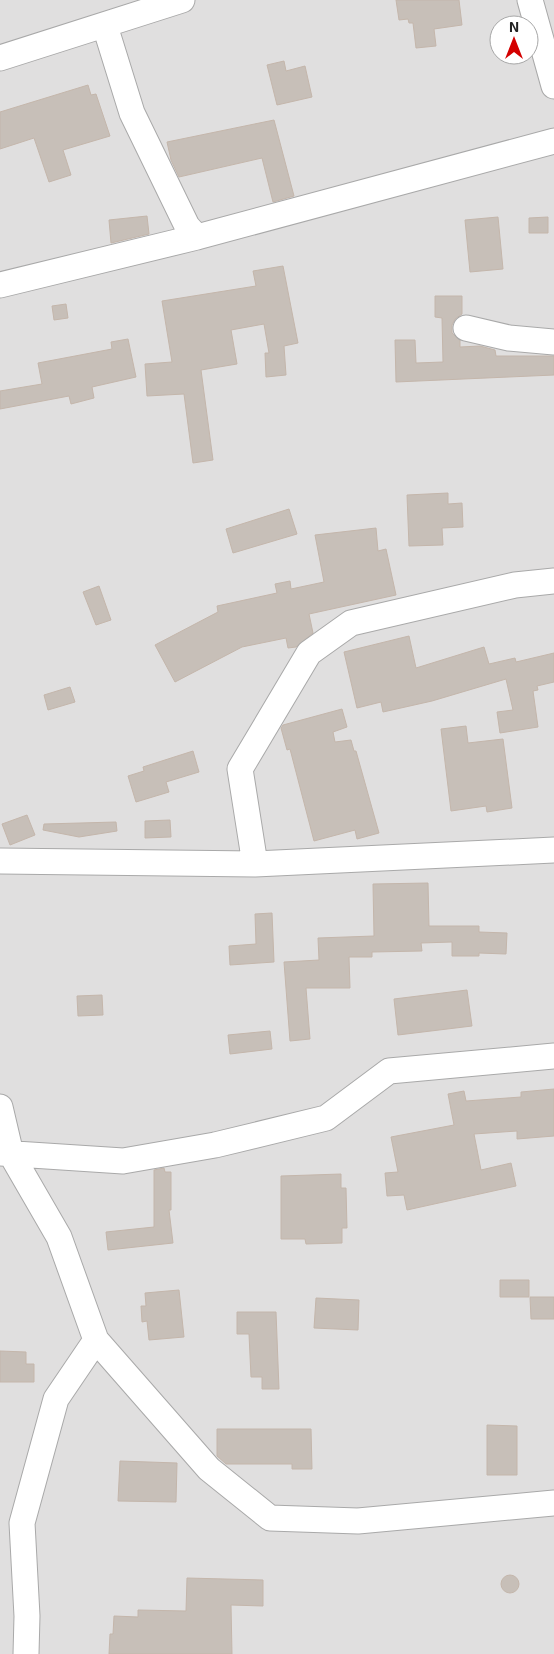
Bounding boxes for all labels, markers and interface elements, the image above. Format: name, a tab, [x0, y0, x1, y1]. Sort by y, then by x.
north arrow	[489, 15, 539, 65]
text: N	[509, 18, 519, 35]

